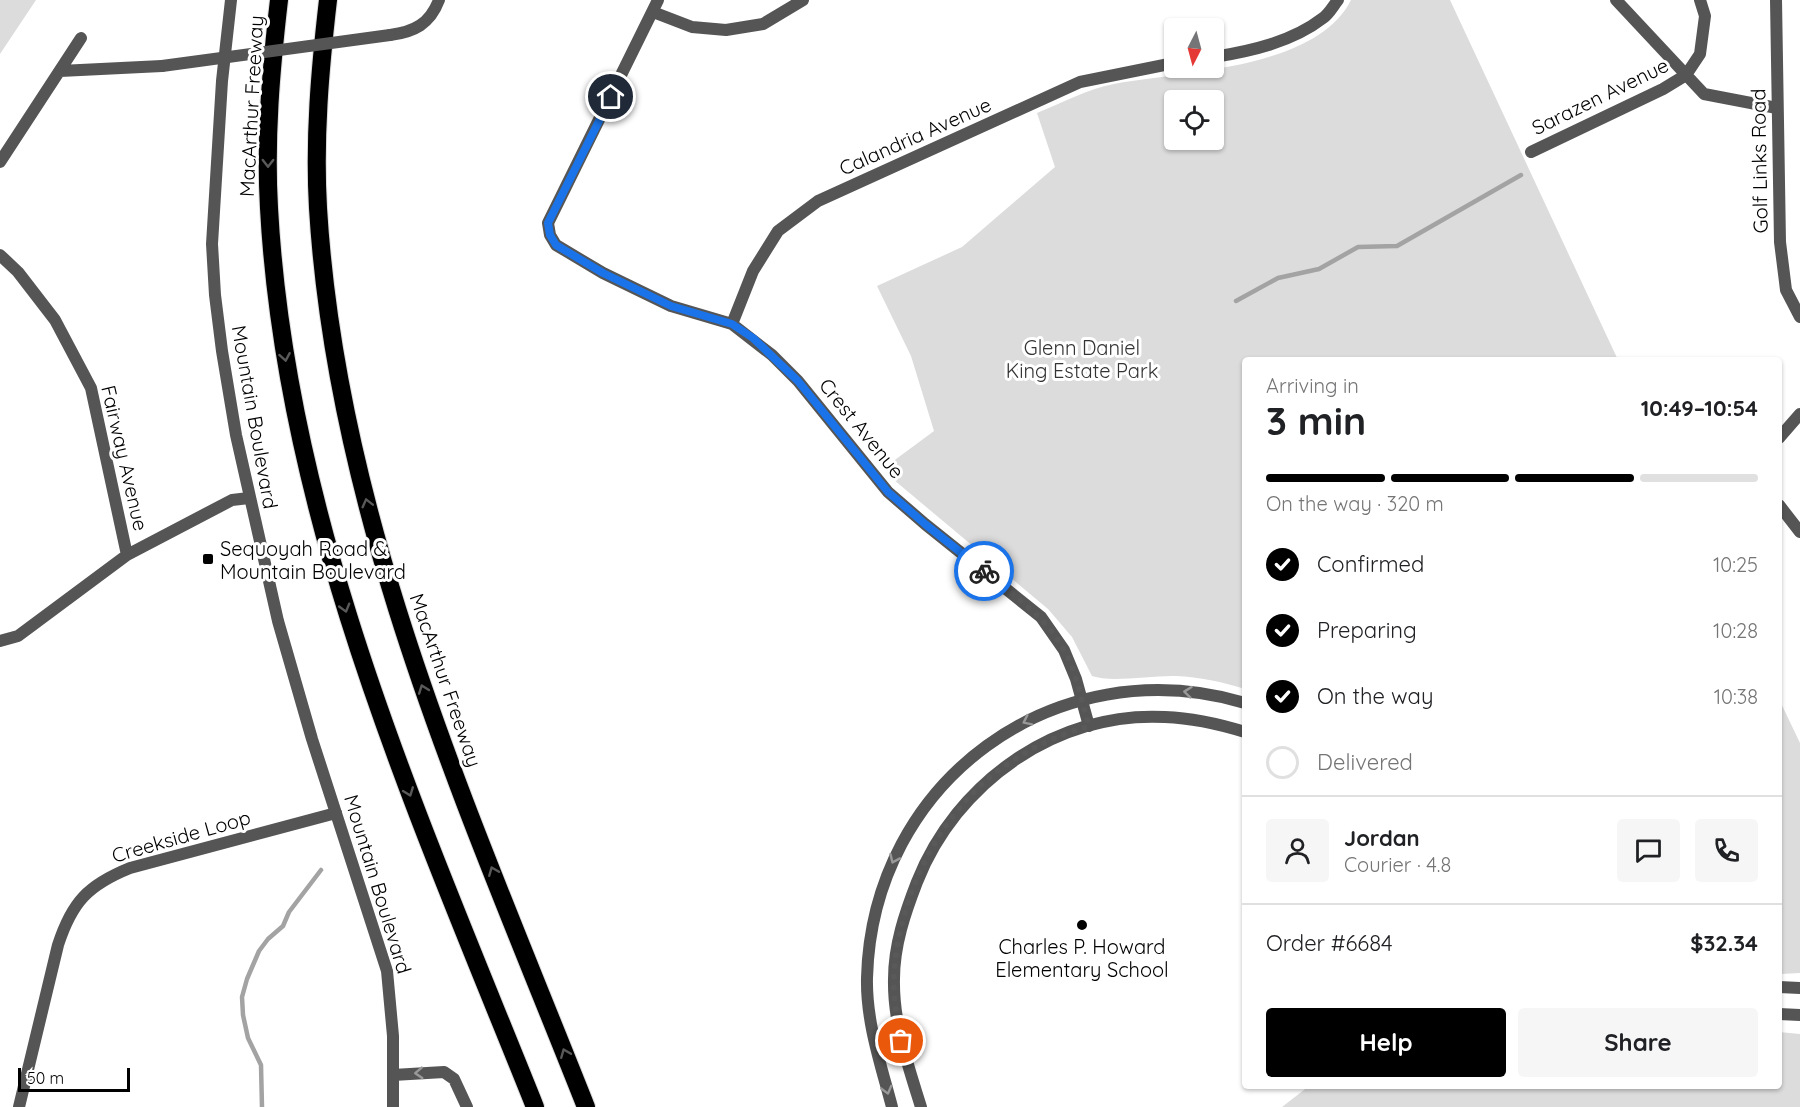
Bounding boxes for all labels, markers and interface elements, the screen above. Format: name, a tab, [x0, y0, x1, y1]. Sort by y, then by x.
street label: MacArthur Freeway	[234, 14, 268, 198]
north arrow	[1164, 18, 1224, 78]
map controls	[1164, 18, 1224, 150]
street label: Sarazen Avenue	[1528, 52, 1672, 140]
pin	[585, 71, 636, 122]
icon: home	[594, 80, 627, 113]
street label: Golf Links Road	[1745, 88, 1773, 234]
button: locate	[1164, 90, 1224, 150]
street label: Calandria Avenue	[835, 91, 995, 181]
one-way arrow	[262, 158, 274, 167]
street label: Mountain Boulevard	[227, 323, 283, 511]
park label: Glenn Daniel King Estate Park	[1006, 335, 1158, 383]
one-way arrow	[278, 352, 291, 362]
street label: Crest Avenue	[814, 373, 910, 483]
text: Arriving in	[1266, 373, 1359, 398]
street label: Fairway Avenue	[96, 383, 154, 533]
text: 10:49–10:54	[1641, 394, 1758, 422]
text: 3 min	[1266, 396, 1366, 445]
text: On the way · 320 m	[1266, 491, 1444, 516]
one-way arrow	[362, 498, 375, 508]
place label: Sequoyah Road & Mountain Boulevard	[220, 536, 406, 584]
courier	[954, 541, 1014, 601]
icon: check	[1266, 548, 1299, 581]
text: Confirmed	[1317, 550, 1424, 578]
marker: Sequoyah Road & Mountain Boulevard	[201, 552, 215, 566]
text: 10:25	[1713, 552, 1758, 577]
icon: bike	[968, 555, 1001, 588]
street label: MacArthur Freeway	[405, 590, 487, 770]
one-way arrow	[338, 602, 350, 613]
icon: check	[1266, 614, 1299, 647]
text: Preparing	[1317, 616, 1417, 644]
text: 10:28	[1713, 618, 1758, 643]
icon: check	[1266, 680, 1299, 713]
text: On the way	[1317, 682, 1433, 710]
text: 10:38	[1714, 684, 1758, 709]
one-way arrow	[417, 685, 430, 695]
one-way arrow	[1183, 686, 1192, 699]
one-way arrow	[1022, 714, 1033, 726]
text: Delivered	[1317, 748, 1413, 776]
one-way arrow	[402, 786, 414, 797]
street label: Mountain Boulevard	[339, 791, 417, 977]
street label: Creekside Loop	[109, 804, 253, 868]
button: person	[1266, 819, 1329, 882]
button: chat	[1617, 819, 1680, 882]
button: phone	[1695, 819, 1758, 882]
text: Jordan	[1344, 824, 1420, 852]
text: Courier · 4.8	[1344, 852, 1451, 877]
one-way arrow	[890, 853, 902, 864]
one-way arrow	[488, 867, 500, 878]
marker: Charles P. Howard Elementary School	[1075, 918, 1089, 932]
text: Order #6684	[1266, 929, 1393, 957]
text: $32.34	[1690, 929, 1758, 957]
place label: Charles P. Howard Elementary School	[995, 934, 1169, 982]
button: Help	[1266, 1008, 1506, 1077]
button: Share	[1518, 1008, 1758, 1077]
pin	[875, 1015, 926, 1066]
icon: bag	[884, 1024, 917, 1057]
one-way arrow	[560, 1048, 572, 1059]
scale bar	[18, 1065, 130, 1092]
one-way arrow	[415, 1067, 424, 1080]
text: 50 m	[27, 1068, 64, 1088]
one-way arrow	[880, 1085, 893, 1095]

